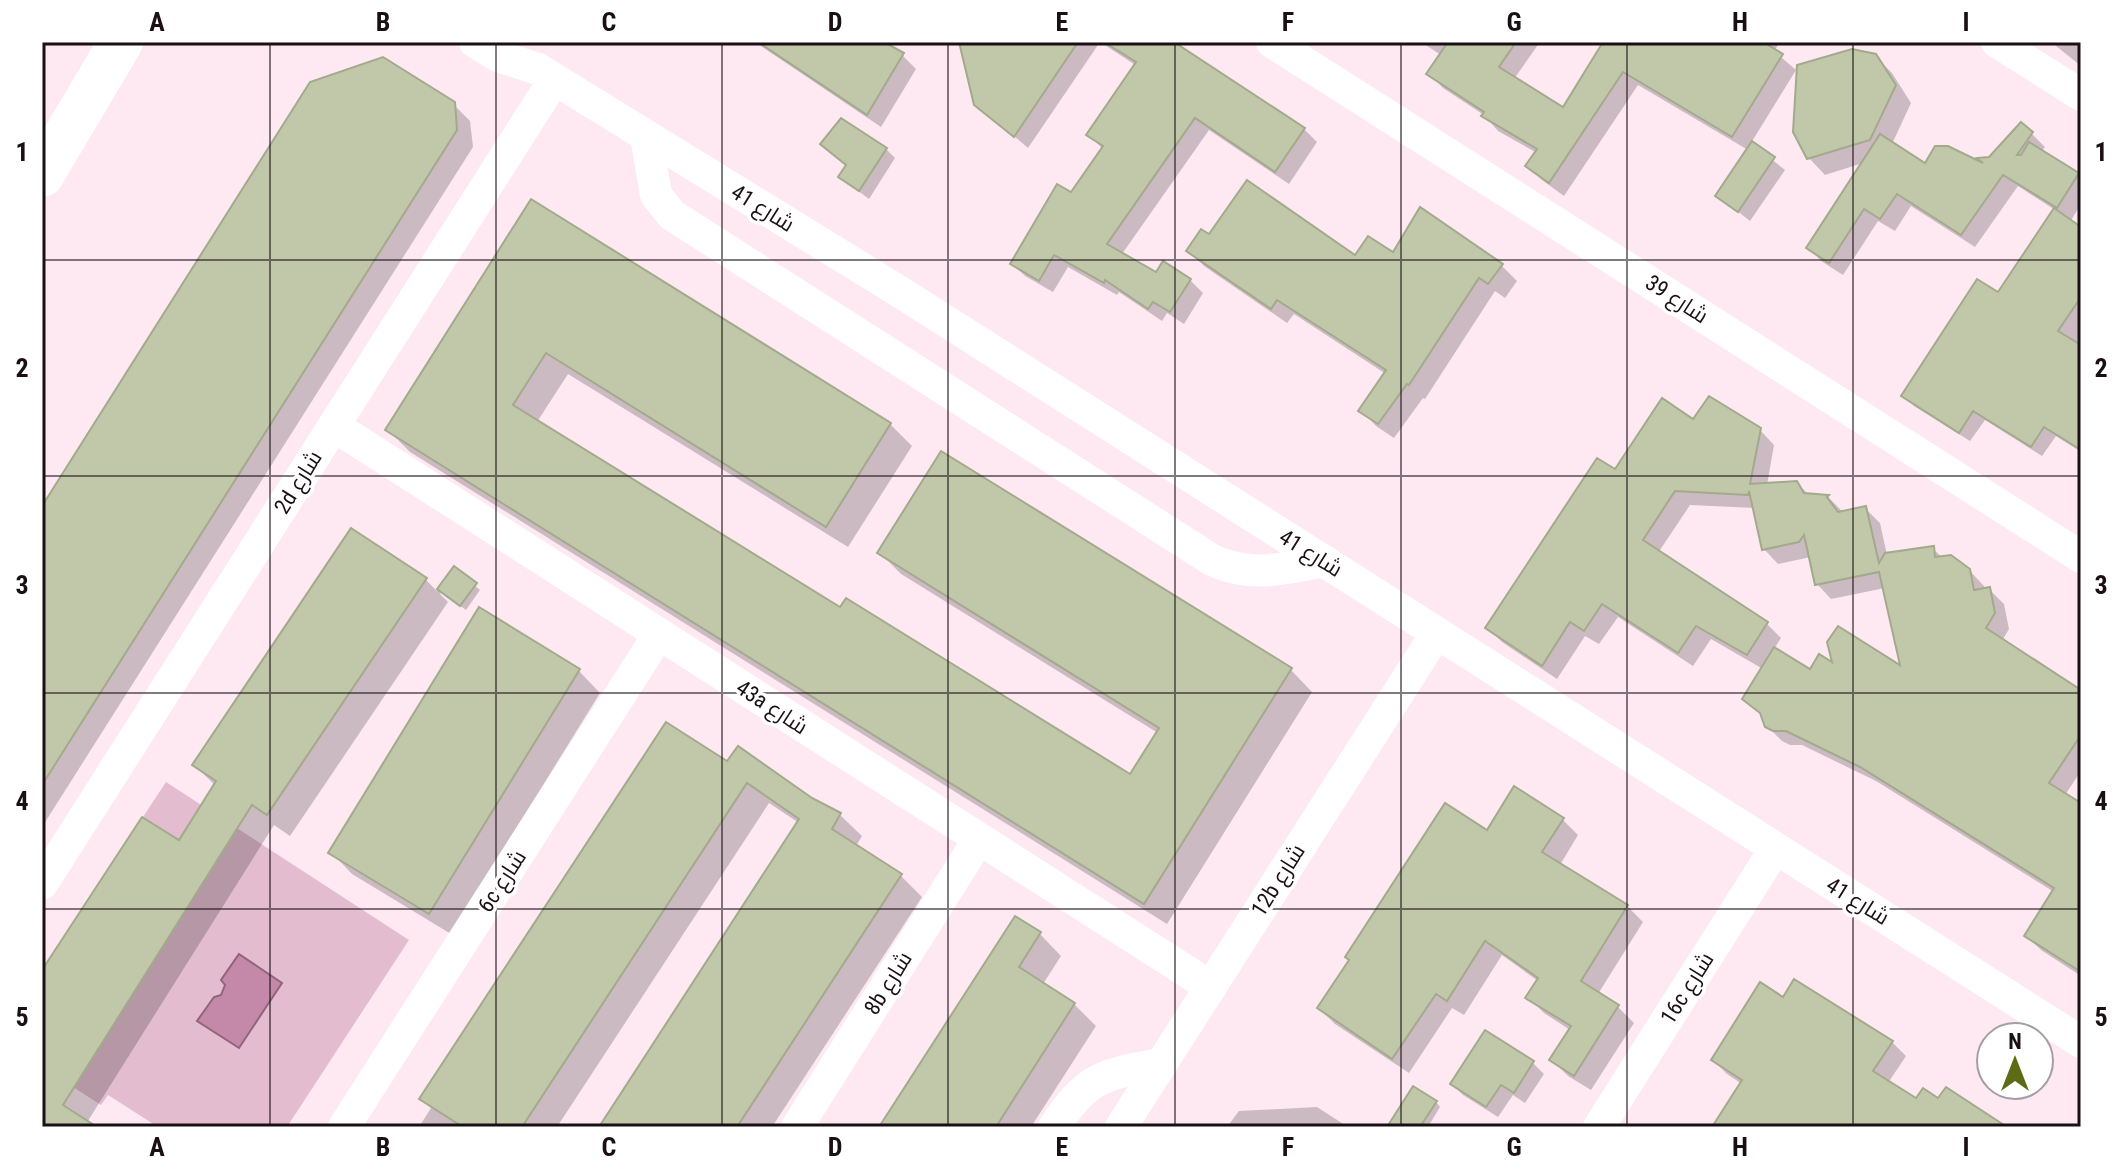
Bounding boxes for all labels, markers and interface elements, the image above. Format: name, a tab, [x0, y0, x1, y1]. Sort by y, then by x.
text: A	[149, 7, 165, 37]
text: B	[376, 7, 390, 37]
text: C	[602, 7, 617, 37]
text: D	[828, 7, 842, 37]
text: E	[1056, 7, 1069, 37]
text: F	[1282, 7, 1294, 37]
text: G	[1506, 7, 1522, 37]
text: H	[1732, 7, 1748, 37]
text: I	[1962, 7, 1970, 37]
text: 1	[15, 137, 29, 167]
text: 1	[2094, 137, 2108, 167]
street label: شارع 41	[726, 179, 799, 239]
street label: شارع 39	[1640, 270, 1713, 330]
text: 2	[15, 353, 29, 383]
text: 2	[2094, 353, 2108, 383]
street label: 2d شارع	[269, 446, 329, 519]
street label: شارع 41	[1274, 524, 1347, 584]
text: 3	[15, 570, 29, 600]
text: 3	[2094, 570, 2108, 600]
street label: 43a شارع	[731, 675, 812, 741]
text: 4	[15, 786, 29, 816]
text: 4	[2094, 786, 2108, 816]
street label: 12b شارع	[1246, 839, 1312, 922]
street label: 6c شارع	[473, 845, 533, 918]
street label: شارع 41	[1821, 872, 1894, 932]
street label: 8b شارع	[859, 947, 919, 1020]
street label: 16c شارع	[1655, 948, 1720, 1029]
text: 5	[15, 1002, 29, 1032]
text: 5	[2094, 1002, 2108, 1032]
north arrow	[1975, 1021, 2055, 1101]
text: N	[2008, 1029, 2022, 1054]
text: A	[149, 1132, 165, 1162]
text: B	[376, 1132, 390, 1162]
text: C	[602, 1132, 617, 1162]
text: D	[828, 1132, 842, 1162]
text: E	[1056, 1132, 1069, 1162]
text: F	[1282, 1132, 1294, 1162]
text: G	[1506, 1132, 1522, 1162]
text: H	[1732, 1132, 1748, 1162]
text: I	[1962, 1132, 1970, 1162]

